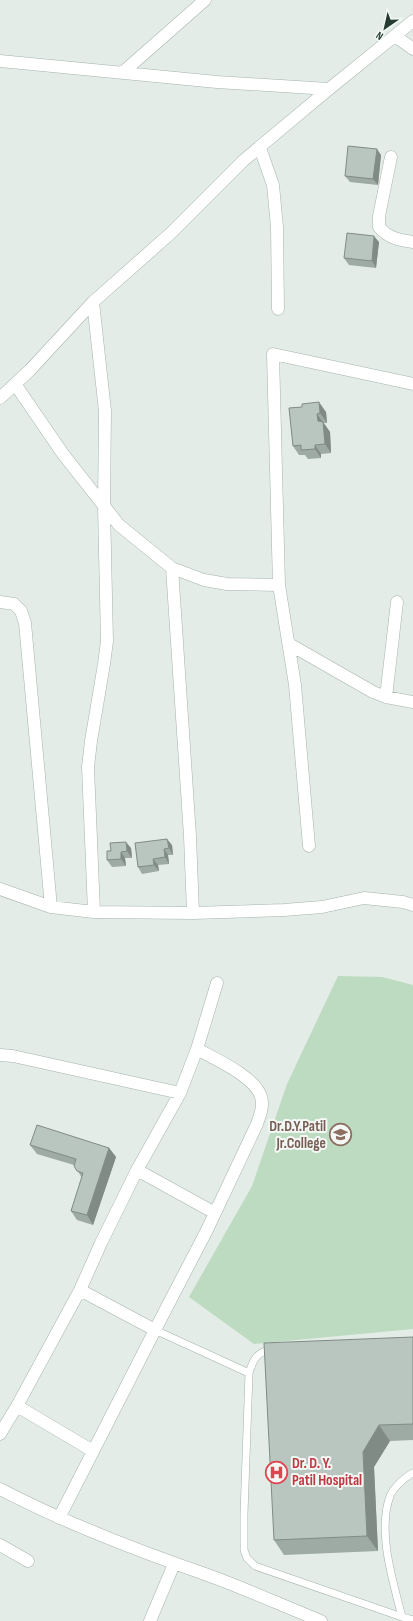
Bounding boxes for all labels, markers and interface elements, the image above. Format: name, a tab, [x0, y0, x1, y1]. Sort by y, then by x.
north arrow	[365, 8, 405, 48]
text: N	[374, 29, 386, 43]
place label: Dr.D.Y.Patil Jr.College	[269, 1117, 326, 1153]
school or university icon: Dr.D.Y.Patil Jr.College	[328, 1122, 354, 1148]
place label: Dr. D. Y. Patil Hospital	[292, 1454, 362, 1490]
hospital icon: Dr. D. Y. Patil Hospital	[264, 1459, 290, 1485]

